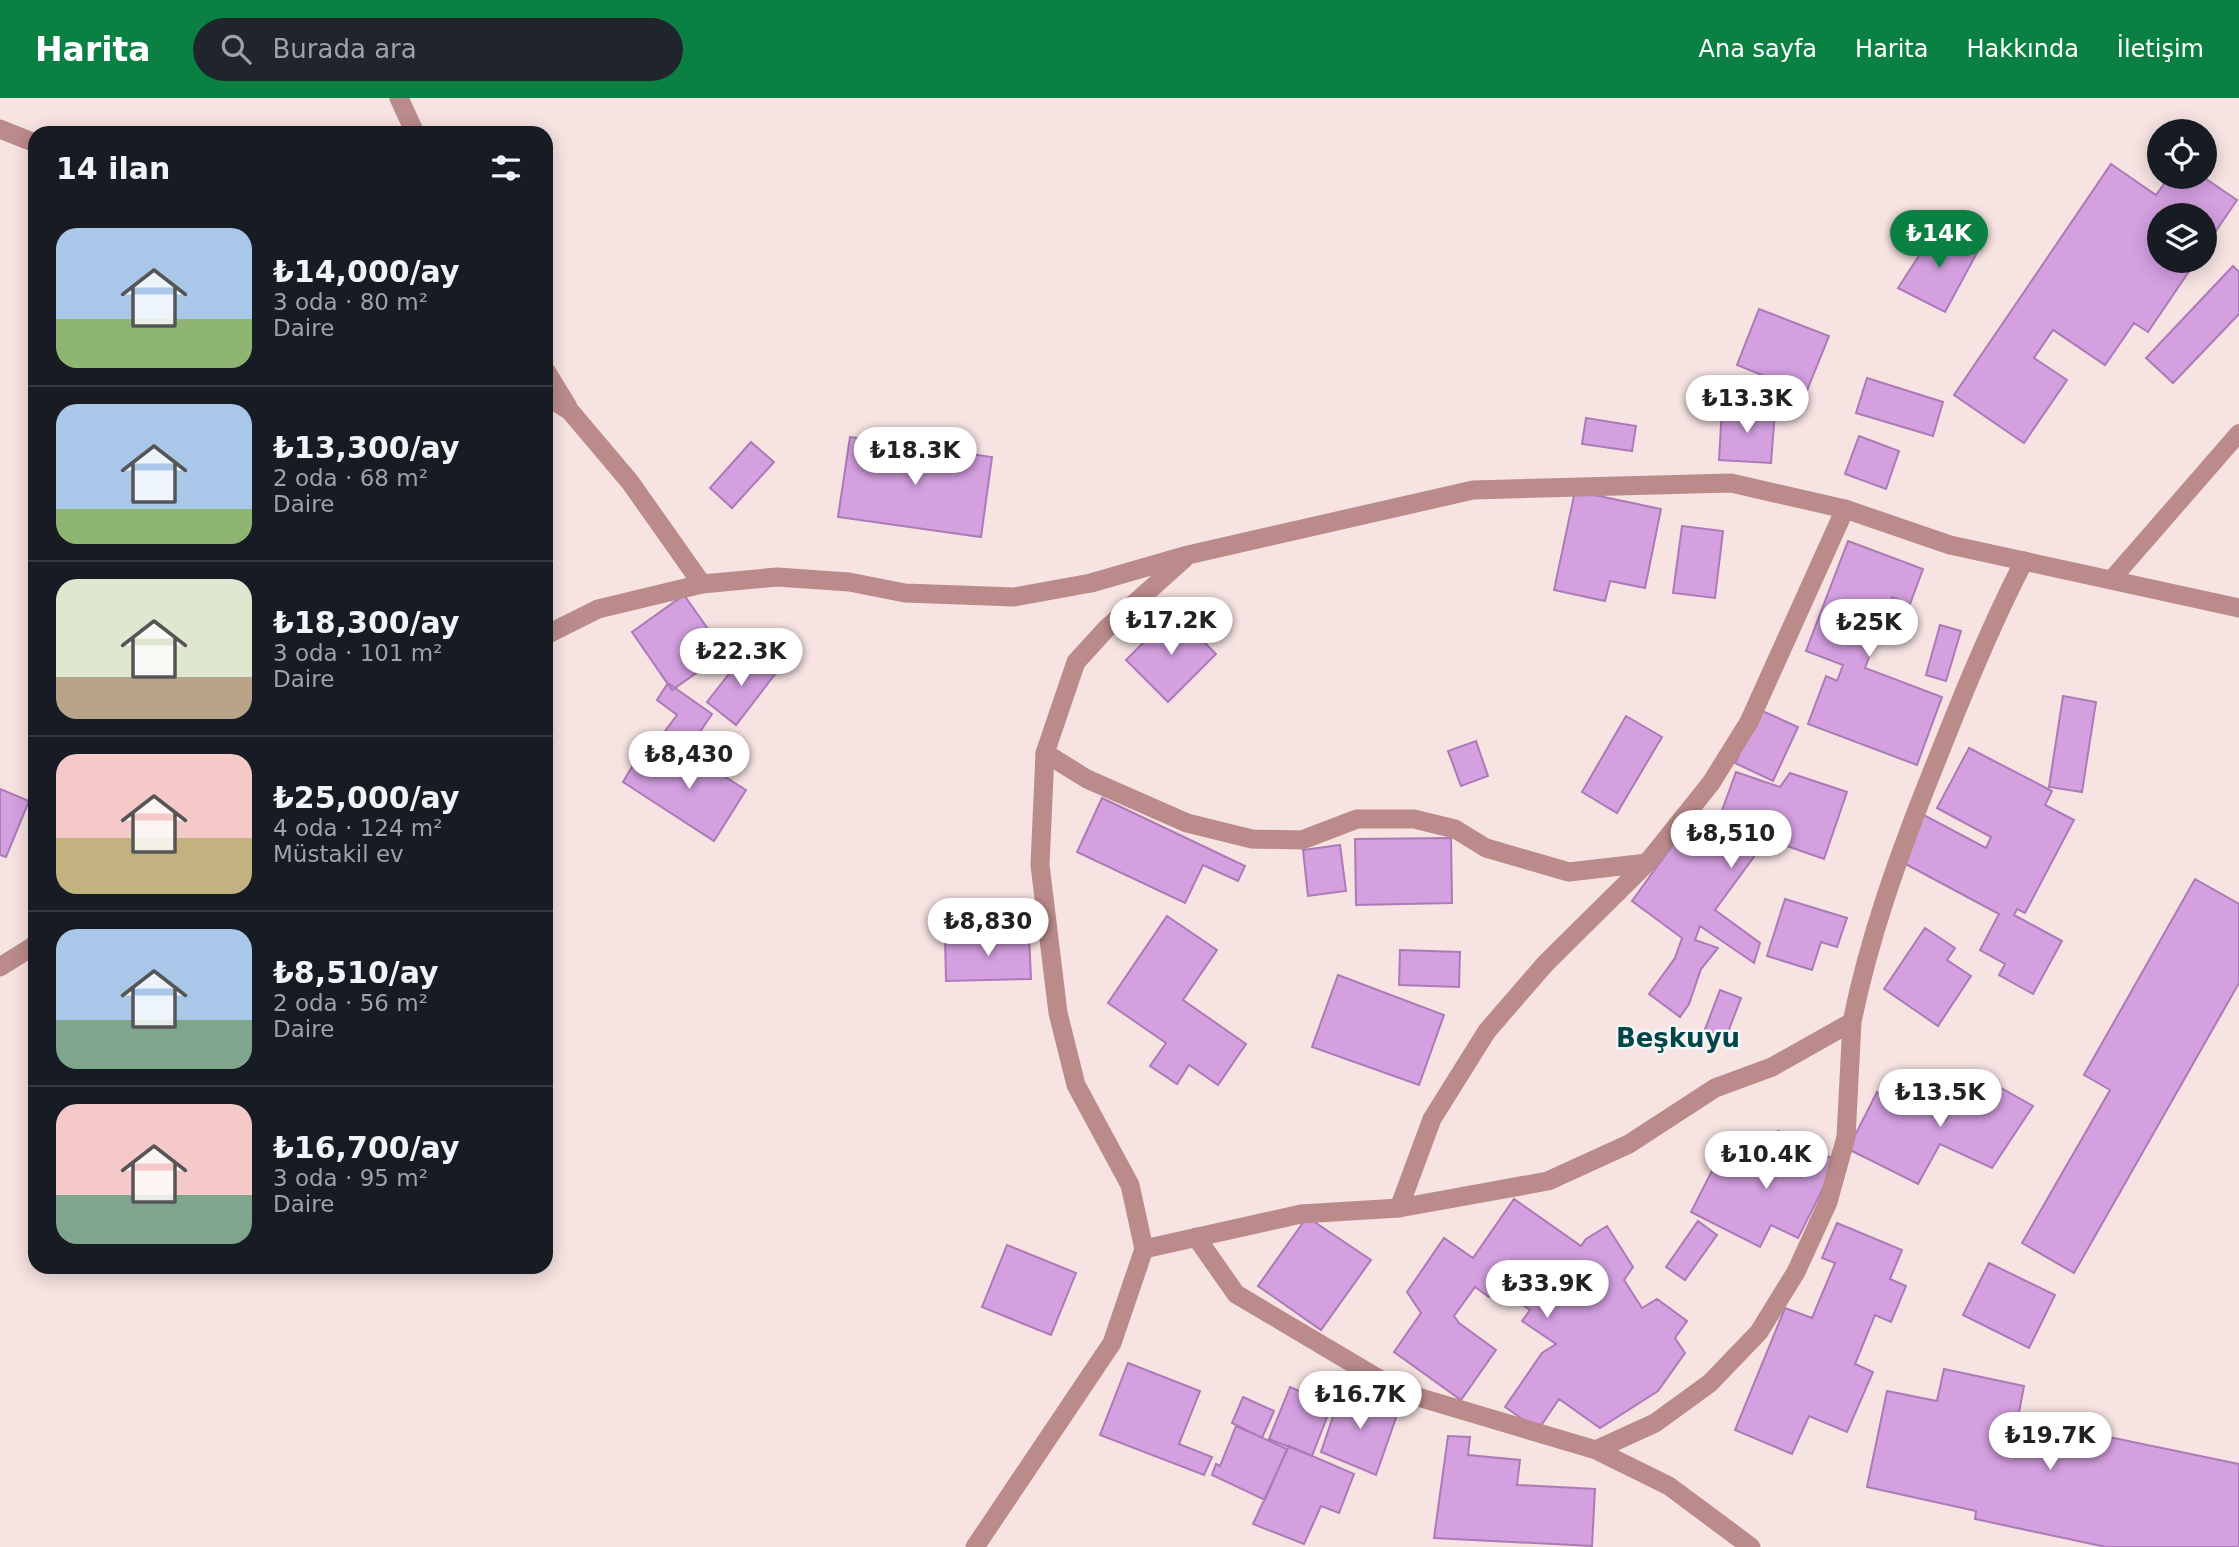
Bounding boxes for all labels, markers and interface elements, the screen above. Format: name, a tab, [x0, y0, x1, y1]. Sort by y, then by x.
search box	[193, 18, 683, 81]
text: Harita	[35, 30, 151, 69]
icon: search	[217, 30, 255, 68]
text: Burada ara	[273, 34, 417, 64]
text: Ana sayfa	[1699, 35, 1817, 63]
text: Harita	[1855, 35, 1928, 63]
text: Hakkında	[1966, 35, 2079, 63]
text: İletişim	[2117, 35, 2204, 63]
map controls	[2147, 119, 2217, 273]
button: locate	[2147, 119, 2217, 189]
icon: filters	[487, 149, 525, 187]
text: 14 ilan	[56, 151, 170, 186]
button: layers	[2147, 203, 2217, 273]
pin: ₺14K	[1898, 211, 1980, 270]
text: ₺14K	[1906, 220, 1972, 246]
text: ₺14,000/ay	[273, 254, 459, 289]
icon: home	[112, 256, 196, 340]
text: 3 oda · 80 m²	[273, 289, 428, 315]
text: Daire	[273, 315, 334, 341]
pin: ₺13.3K	[1690, 376, 1804, 435]
text: ₺13.3K	[1702, 385, 1792, 411]
pin: ₺18.3K	[858, 428, 972, 487]
text: ₺13,300/ay	[273, 430, 459, 465]
icon: home	[112, 432, 196, 516]
text: ₺18.3K	[870, 437, 960, 463]
text: 2 oda · 68 m²	[273, 465, 428, 491]
text: Daire	[273, 491, 334, 517]
pin: ₺17.2K	[1114, 598, 1228, 657]
pin: ₺25K	[1828, 600, 1910, 659]
text: ₺18,300/ay	[273, 605, 459, 640]
icon: home	[112, 607, 196, 691]
text: ₺17.2K	[1126, 607, 1216, 633]
text: ₺25K	[1836, 609, 1902, 635]
pin: ₺22.3K	[684, 628, 798, 688]
text: ₺22.3K	[696, 638, 786, 664]
text: 3 oda · 101 m²	[273, 640, 442, 666]
text: Daire	[273, 666, 334, 692]
pin: ₺8,430	[632, 732, 746, 791]
text: ₺8,430	[645, 741, 733, 767]
text: ₺25,000/ay	[273, 780, 459, 815]
icon: home	[112, 782, 196, 866]
pin: ₺8,510	[1674, 810, 1788, 870]
text: 4 oda · 124 m²	[273, 815, 442, 841]
text: ₺8,510	[1687, 820, 1775, 846]
text: Müstakil ev	[273, 841, 404, 867]
pin: ₺8,830	[931, 898, 1045, 958]
text: ₺8,830	[944, 908, 1032, 934]
text: ₺8,510/ay	[273, 955, 439, 990]
icon: home	[112, 957, 196, 1041]
text: 2 oda · 56 m²	[273, 990, 428, 1016]
text: Daire	[273, 1016, 334, 1042]
district label: Beşkuyu	[1616, 1023, 1740, 1053]
pin: ₺13.5K	[1883, 1070, 1997, 1129]
text: ₺13.5K	[1895, 1079, 1985, 1105]
text: ₺16,700/ay	[273, 1130, 459, 1165]
icon: home	[112, 1132, 196, 1216]
pin: ₺10.4K	[1709, 1132, 1823, 1191]
text: ₺10.4K	[1721, 1141, 1811, 1167]
text: 3 oda · 95 m²	[273, 1165, 428, 1191]
text: Daire	[273, 1191, 334, 1217]
pin: ₺33.9K	[1490, 1260, 1604, 1320]
text: ₺33.9K	[1502, 1270, 1592, 1296]
pin: ₺16.7K	[1303, 1372, 1417, 1431]
text: ₺16.7K	[1315, 1381, 1405, 1407]
pin: ₺19.7K	[1993, 1412, 2107, 1472]
text: ₺19.7K	[2005, 1422, 2095, 1448]

